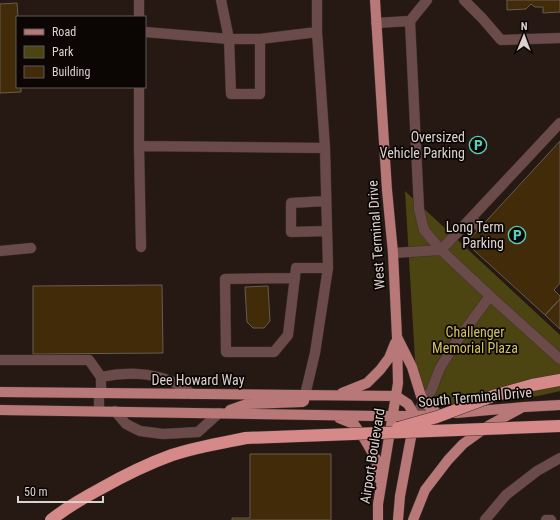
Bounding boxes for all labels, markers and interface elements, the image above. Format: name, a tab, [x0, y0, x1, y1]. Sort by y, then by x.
legend	[16, 16, 146, 88]
north arrow	[504, 16, 544, 56]
text: N	[521, 20, 528, 33]
text: Road	[52, 25, 76, 39]
text: Park	[52, 45, 74, 59]
text: Building	[52, 65, 90, 79]
place label: Oversized Vehicle Parking	[380, 129, 465, 161]
parking icon: Oversized Vehicle Parking	[468, 135, 488, 155]
street label: West Terminal Drive	[364, 179, 388, 290]
place label: Long Term Parking	[446, 219, 504, 251]
parking icon: Long Term Parking	[507, 225, 527, 245]
park label: Challenger Memorial Plaza	[432, 324, 518, 356]
street label: Dee Howard Way	[151, 372, 245, 388]
street label: South Terminal Drive	[418, 384, 533, 410]
street label: Airport Boulevard	[357, 407, 387, 505]
scale bar	[18, 478, 103, 504]
text: 50 m	[24, 485, 48, 499]

